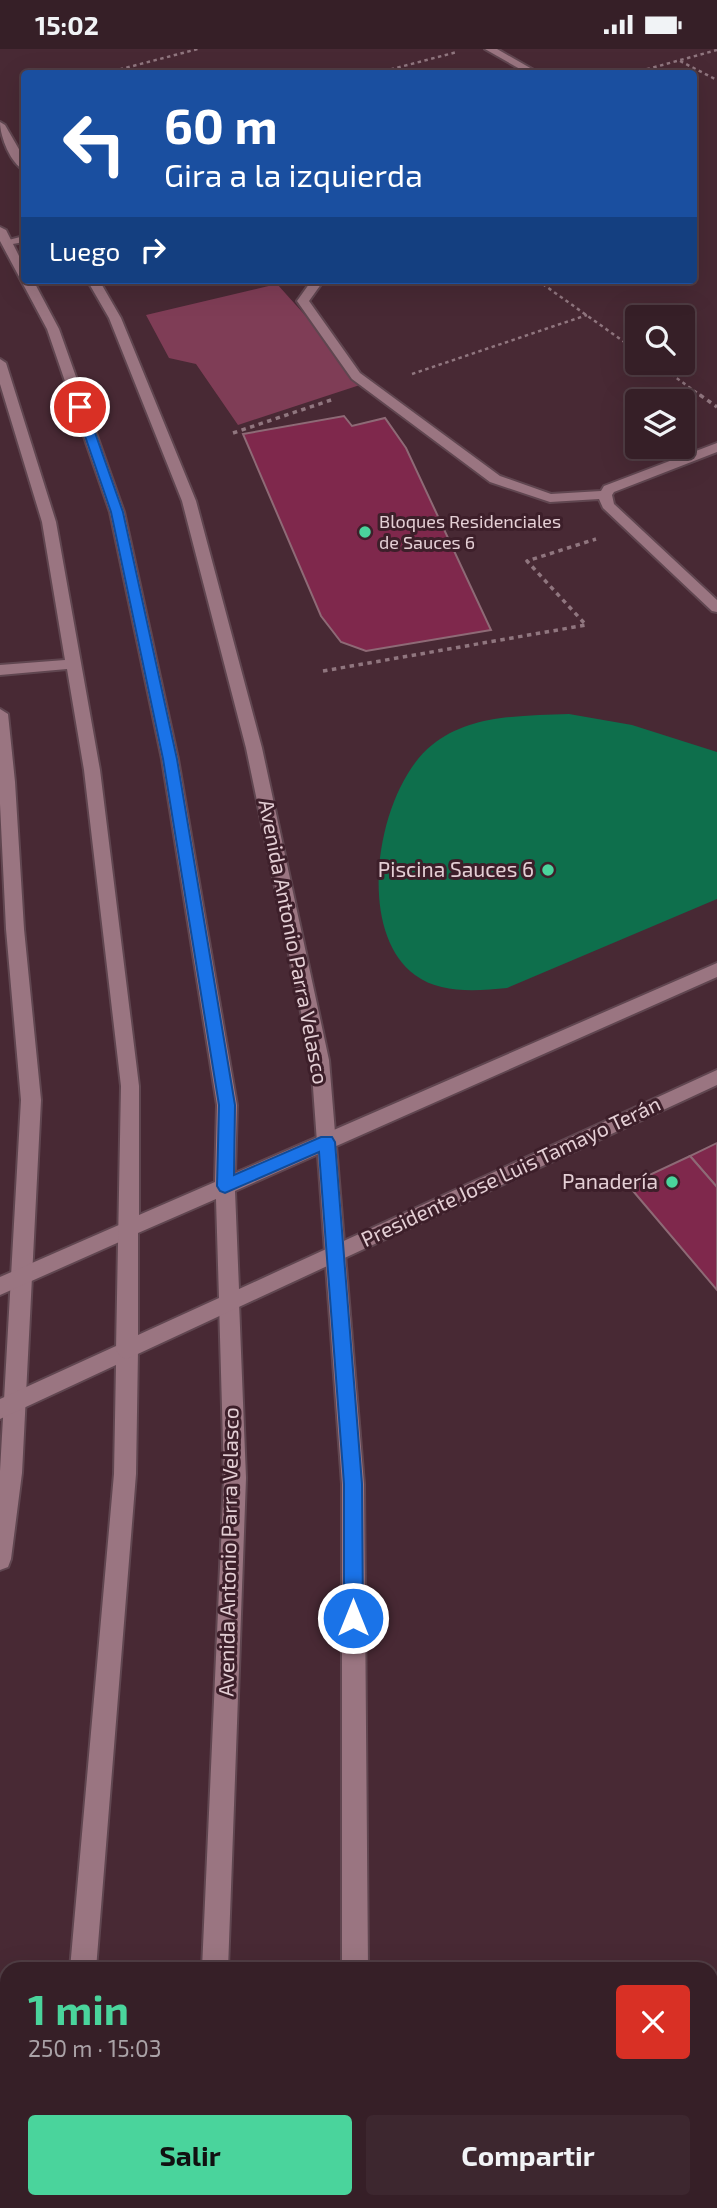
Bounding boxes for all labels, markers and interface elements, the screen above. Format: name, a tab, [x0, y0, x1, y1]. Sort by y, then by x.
text: 15:02	[35, 9, 99, 40]
text: 60 m	[164, 95, 278, 154]
icon: left	[49, 98, 140, 189]
text: Gira a la izquierda	[164, 155, 423, 193]
icon: right	[134, 231, 172, 269]
text: Luego	[49, 235, 120, 266]
map controls	[625, 305, 695, 459]
button: search	[625, 305, 695, 375]
pin	[50, 377, 110, 437]
icon: arrive	[61, 388, 99, 426]
button: layers	[625, 389, 695, 459]
place label: Bloques Residenciales de Sauces 6	[379, 510, 561, 553]
marker: Bloques Residenciales de Sauces 6	[357, 524, 373, 540]
street label: Avenida Antonio Parra Velasco	[255, 797, 334, 1086]
place label: Piscina Sauces 6	[378, 856, 534, 881]
marker: Piscina Sauces 6	[540, 862, 556, 878]
street label: Presidente Jose Luis Tamayo Terán	[357, 1090, 664, 1251]
place label: Panadería	[562, 1168, 658, 1193]
marker: Panadería	[664, 1174, 680, 1190]
street label: Avenida Antonio Parra Velasco	[212, 1407, 243, 1697]
position arrow	[316, 1581, 390, 1655]
text: 1 min	[28, 1983, 129, 2033]
button: close	[616, 1985, 690, 2059]
text: 250 m · 15:03	[28, 2034, 162, 2062]
button: Salir	[28, 2115, 352, 2195]
button: Compartir	[366, 2115, 690, 2195]

